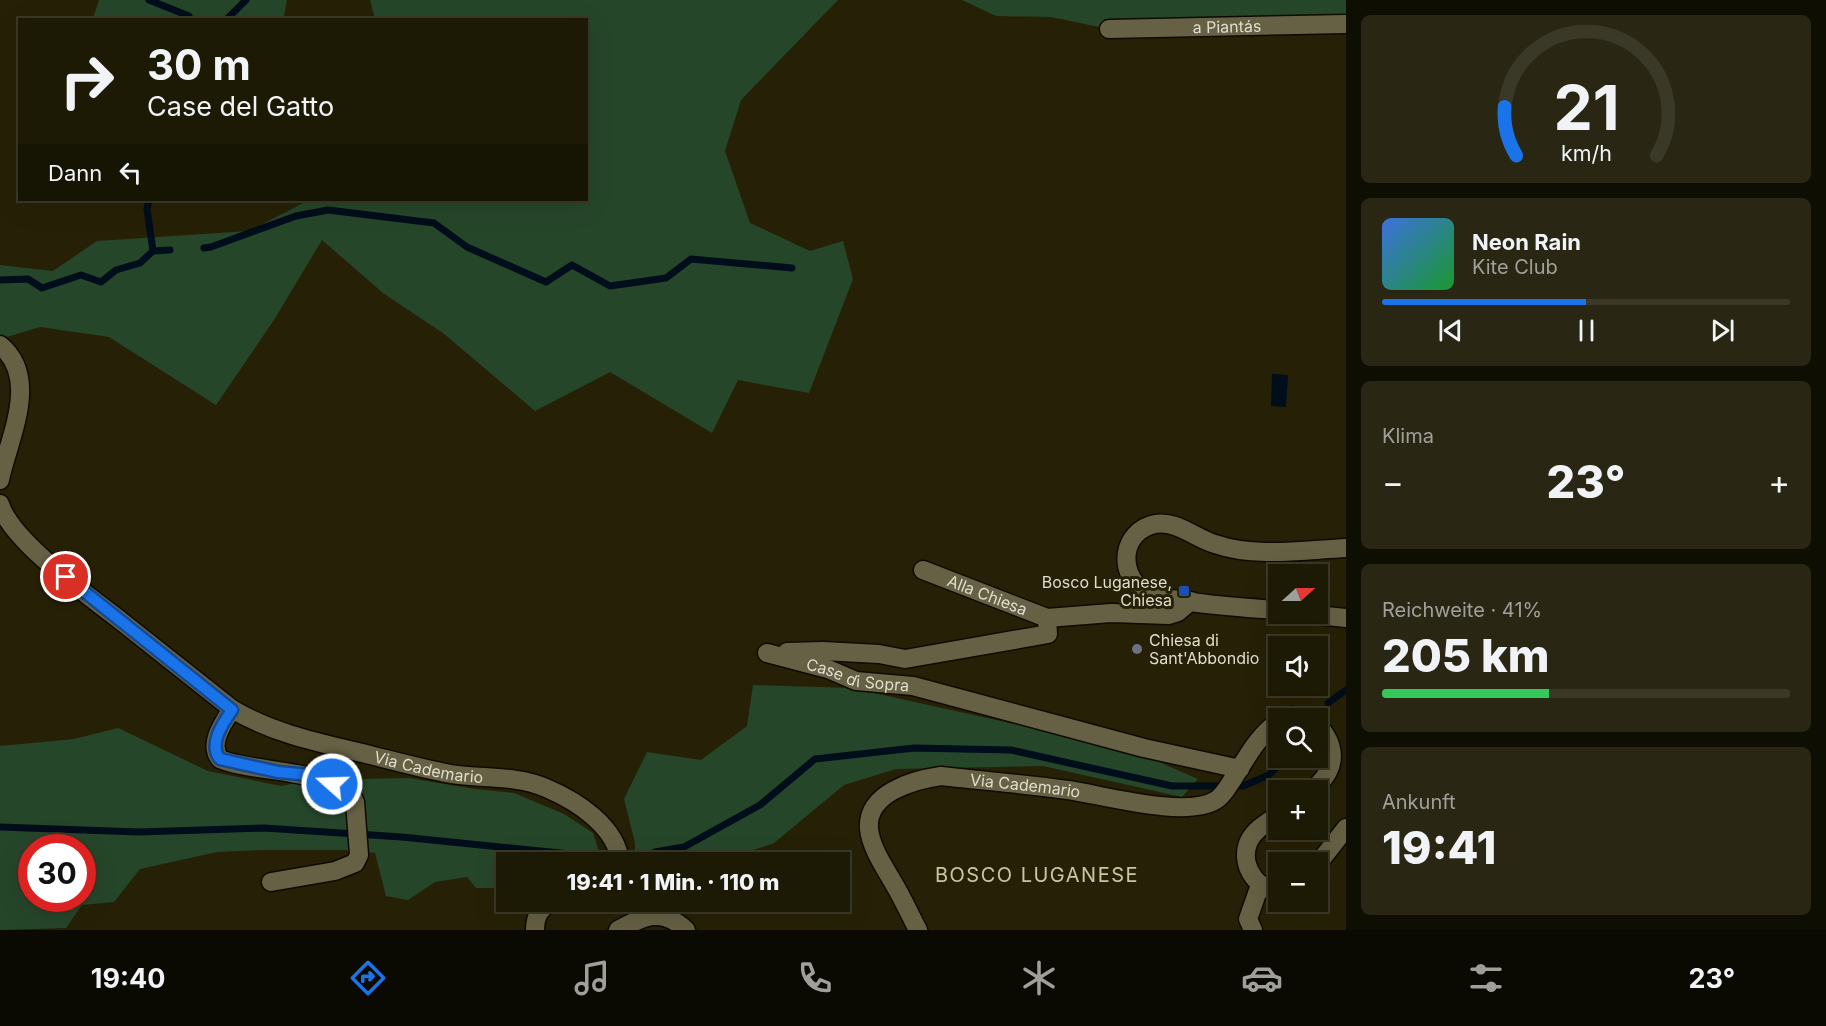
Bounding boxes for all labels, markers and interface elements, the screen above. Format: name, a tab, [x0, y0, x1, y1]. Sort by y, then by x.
street label: a Piantás	[1192, 16, 1262, 37]
text: 30 m	[147, 39, 251, 90]
icon: right	[48, 42, 126, 120]
text: 21	[1553, 70, 1619, 145]
text: Case del Gatto	[147, 90, 334, 123]
text: km/h	[1561, 140, 1611, 166]
icon: left	[114, 156, 147, 189]
text: Dann	[48, 160, 102, 186]
text: Neon Rain	[1472, 229, 1581, 255]
text: Kite Club	[1472, 255, 1558, 279]
icon: previous	[1434, 314, 1467, 347]
icon: pause	[1570, 314, 1603, 347]
icon: next	[1706, 314, 1739, 347]
text: Klima	[1382, 424, 1434, 448]
text: 23°	[1547, 454, 1625, 509]
text: −	[1382, 462, 1404, 502]
text: +	[1768, 462, 1790, 502]
pin	[40, 551, 91, 602]
icon: arrive	[49, 560, 82, 593]
north arrow	[1268, 564, 1328, 624]
map controls	[1268, 564, 1328, 912]
street label: Alla Chiesa	[945, 570, 1030, 619]
place label: Bosco Luganese, Chiesa	[1042, 572, 1172, 610]
marker: Bosco Luganese, Chiesa	[1177, 584, 1191, 598]
text: Reichweite · 41%	[1382, 598, 1542, 622]
text: 205 km	[1382, 628, 1549, 683]
place label: Chiesa di Sant'Abbondio	[1149, 630, 1259, 668]
button: sound	[1268, 636, 1328, 696]
marker: Chiesa di Sant'Abbondio	[1130, 642, 1144, 656]
street label: Case di Sopra	[804, 654, 910, 696]
button: search	[1268, 708, 1328, 768]
street label: Via Cademario	[372, 746, 484, 787]
position arrow	[300, 752, 364, 816]
street label: Via Cademario	[969, 769, 1082, 802]
button: +	[1268, 780, 1328, 840]
text: Ankunft	[1382, 790, 1456, 814]
text: 19:41	[1382, 820, 1496, 875]
speed limit sign: 30	[18, 834, 96, 912]
button: −	[1268, 852, 1328, 912]
district label: BOSCO LUGANESE	[935, 863, 1139, 887]
text: 19:41 · 1 Min. · 110 m	[567, 869, 779, 895]
icon: directions	[347, 957, 389, 999]
icon: music	[571, 957, 613, 999]
icon: phone	[794, 957, 836, 999]
icon: climate	[1018, 957, 1060, 999]
icon: car	[1241, 957, 1283, 999]
icon: filters	[1465, 957, 1507, 999]
text: 19:40	[91, 962, 165, 995]
text: 23°	[1689, 962, 1735, 995]

